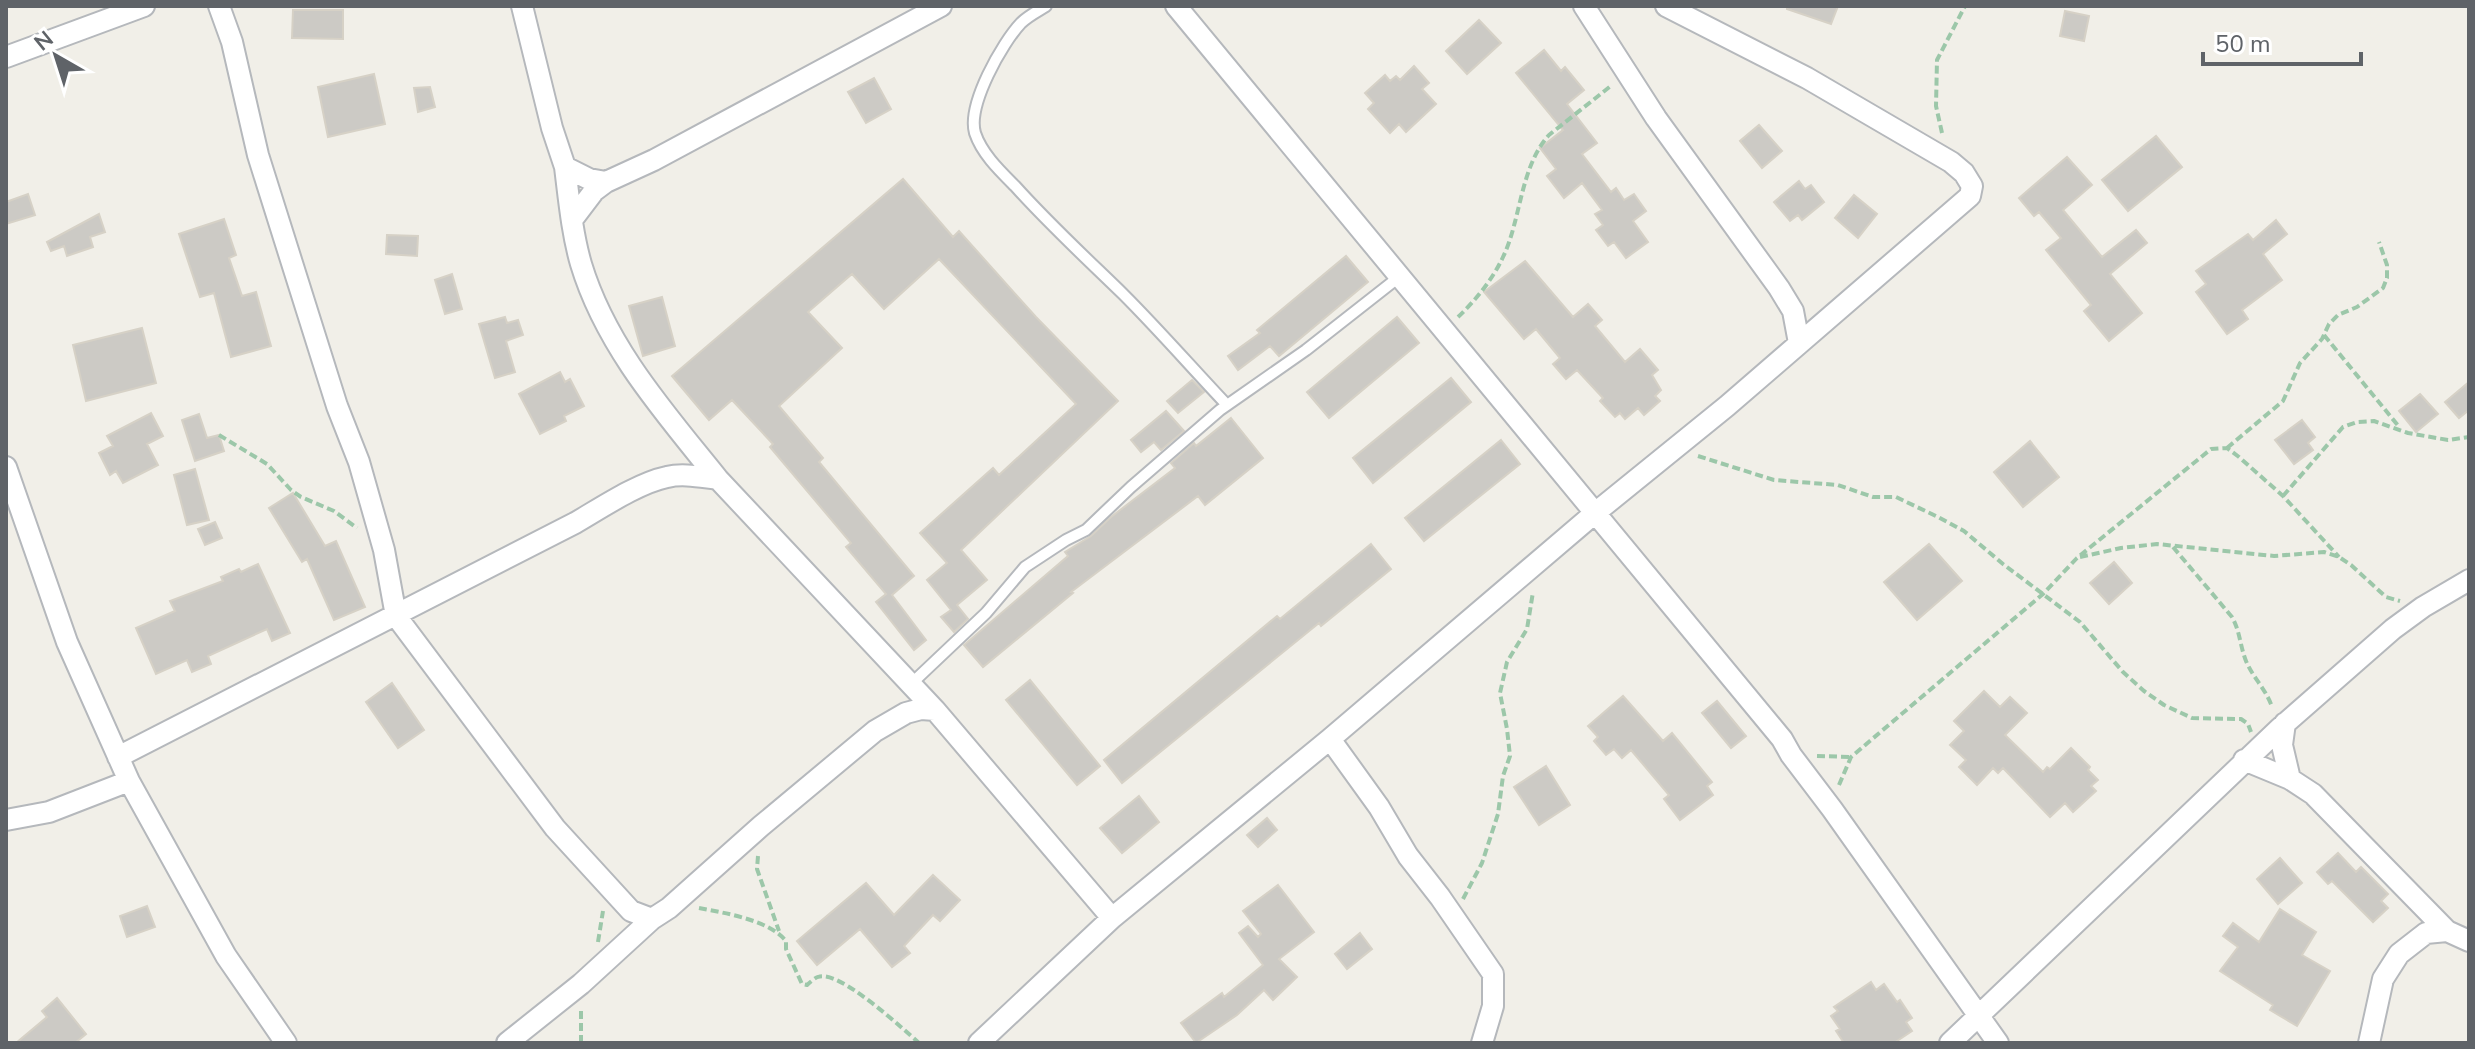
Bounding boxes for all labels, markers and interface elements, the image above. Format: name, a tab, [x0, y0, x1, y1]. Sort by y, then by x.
north arrow	[16, 16, 96, 96]
scale bar	[2203, 16, 2361, 66]
text: N	[28, 24, 60, 58]
text: 50 m	[2215, 28, 2271, 60]

